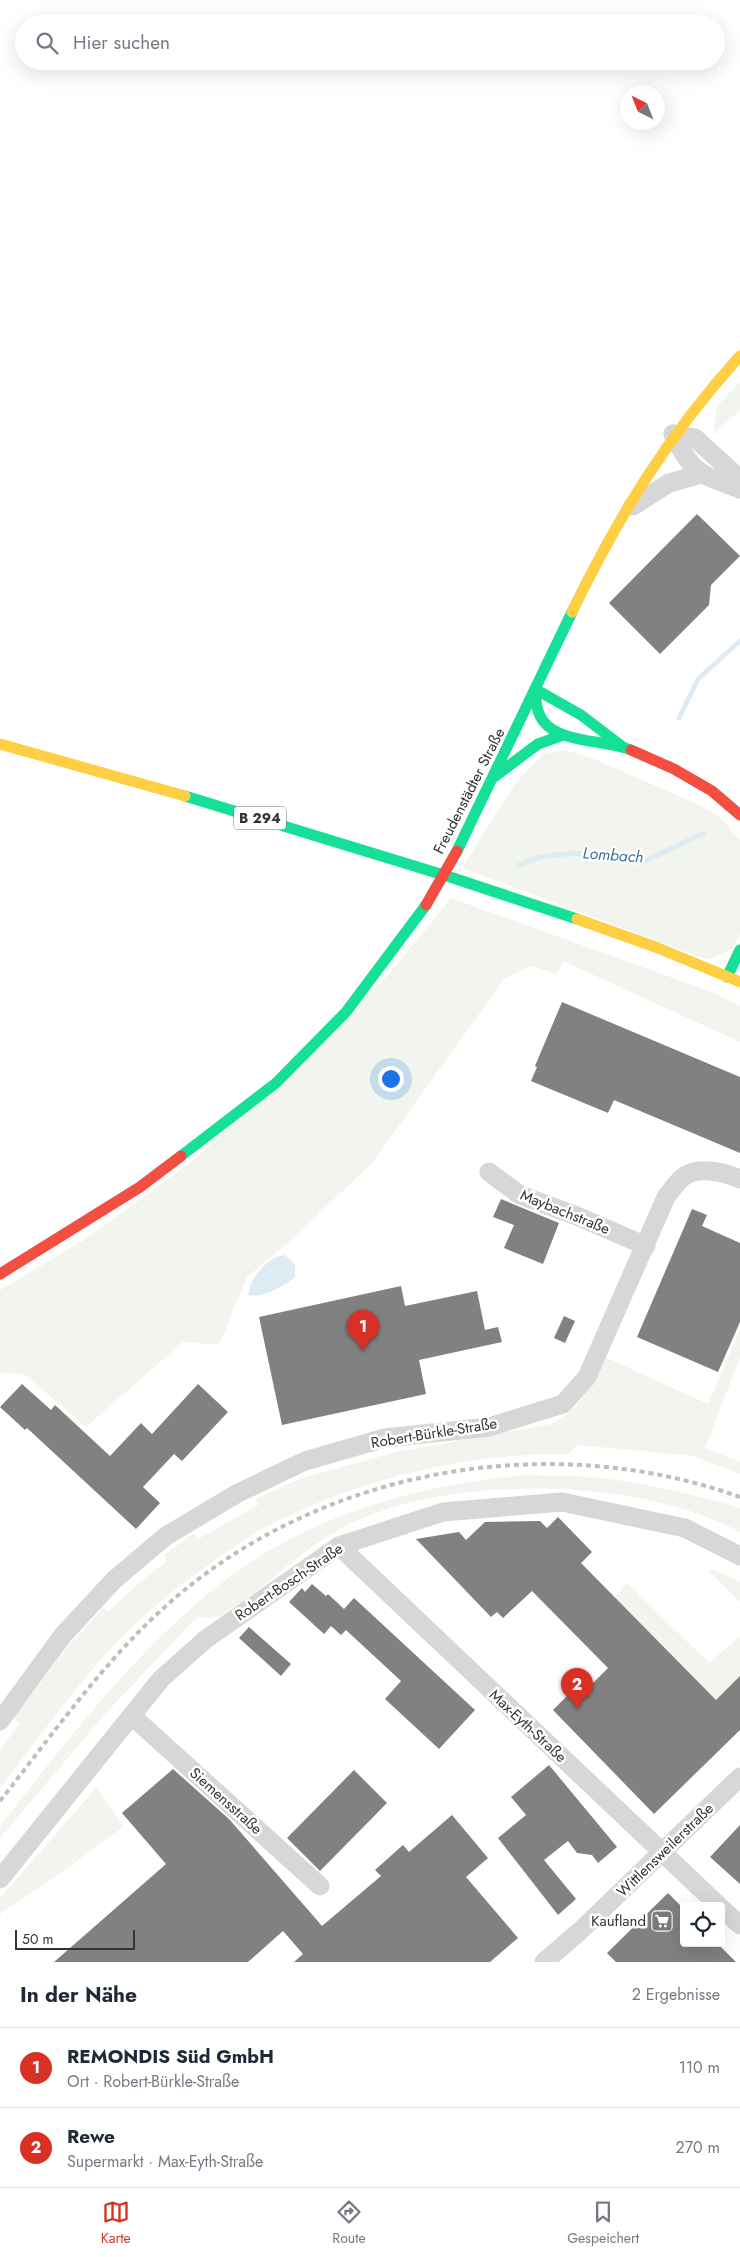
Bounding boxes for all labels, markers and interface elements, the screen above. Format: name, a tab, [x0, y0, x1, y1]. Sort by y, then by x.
search box	[15, 15, 725, 70]
icon: search	[33, 29, 61, 57]
text: Hier suchen	[73, 29, 170, 56]
north arrow	[620, 85, 665, 130]
street label: Freudenstädter Straße	[428, 724, 510, 858]
road number: B 294	[234, 806, 286, 830]
water label: Lombach	[582, 841, 644, 869]
your location	[378, 1066, 404, 1092]
street label: Maybachstraße	[517, 1184, 613, 1240]
pin: 1	[347, 1310, 379, 1351]
street label: Robert-Bürkle-Straße	[369, 1412, 499, 1454]
street label: Robert-Bosch-Straße	[231, 1538, 348, 1626]
pin: 2	[561, 1668, 593, 1709]
street label: Max-Eyth-Straße	[484, 1684, 572, 1768]
street label: Siemensstraße	[185, 1762, 268, 1840]
street label: Wittlensweilerstraße	[612, 1798, 719, 1902]
map controls	[680, 1902, 725, 1947]
button: locate	[680, 1902, 725, 1947]
supermarket icon: Kaufland	[650, 1909, 674, 1933]
place label: Kaufland	[591, 1910, 646, 1932]
scale bar	[15, 1927, 135, 1950]
text: 50 m	[22, 1929, 53, 1949]
text: In der Nähe	[20, 1980, 137, 2010]
text: 2 Ergebnisse	[632, 1983, 720, 2006]
text: REMONDIS Süd GmbH	[67, 2043, 274, 2070]
text: 1	[32, 2056, 40, 2079]
text: 110 m	[679, 2056, 720, 2079]
text: Ort · Robert-Bürkle-Straße	[67, 2070, 239, 2093]
text: Rewe	[67, 2123, 115, 2150]
text: 2	[31, 2136, 41, 2159]
text: 270 m	[676, 2136, 720, 2159]
text: Supermarkt · Max-Eyth-Straße	[67, 2150, 263, 2173]
tab: Karte	[101, 2198, 131, 2248]
tab: Route	[332, 2198, 366, 2248]
tab: Gespeichert	[567, 2198, 639, 2248]

